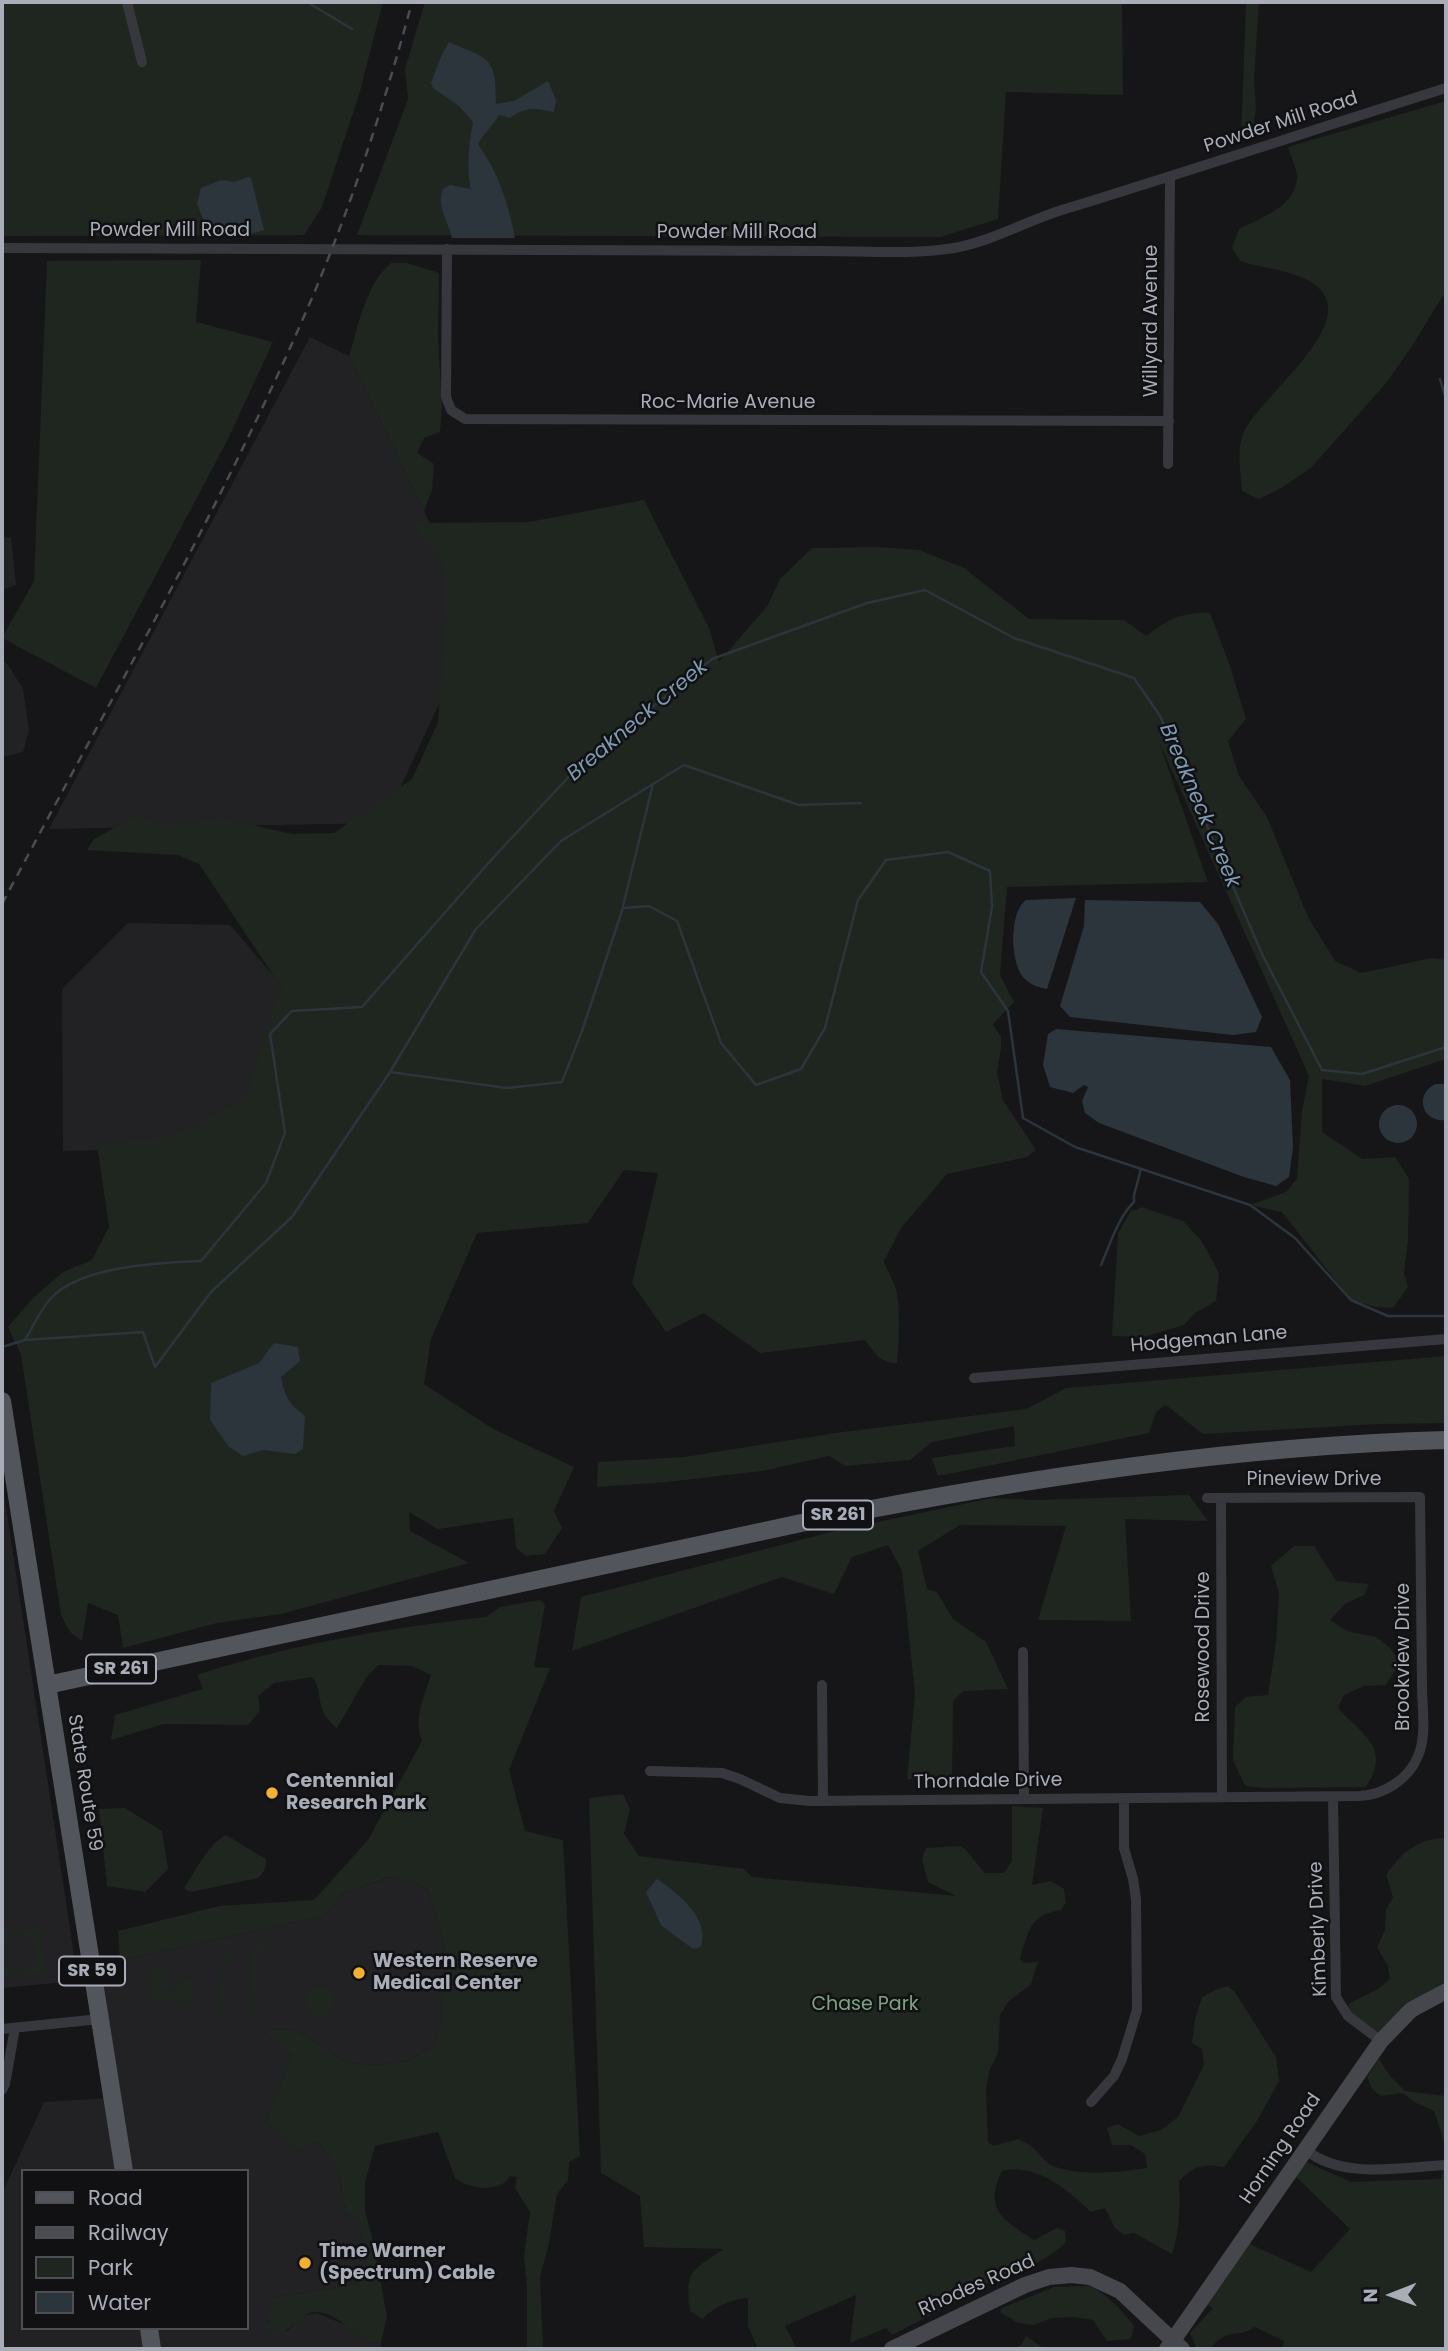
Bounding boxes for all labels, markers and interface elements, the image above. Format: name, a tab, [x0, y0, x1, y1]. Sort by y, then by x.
street label: Powder Mill Road	[1201, 87, 1361, 159]
street label: Powder Mill Road	[90, 220, 250, 242]
street label: Powder Mill Road	[657, 222, 817, 244]
street label: Willyard Avenue	[1141, 245, 1163, 397]
street label: Roc-Marie Avenue	[641, 392, 815, 414]
water label: Breakneck Creek	[563, 655, 713, 787]
water label: Breakneck Creek	[1153, 720, 1245, 892]
street label: Hodgeman Lane	[1130, 1322, 1288, 1358]
street label: Pineview Drive	[1246, 1469, 1382, 1491]
road number: SR 261	[803, 1500, 873, 1530]
street label: Rosewood Drive	[1193, 1572, 1215, 1722]
street label: Brookview Drive	[1393, 1583, 1415, 1731]
road number: SR 261	[86, 1654, 156, 1684]
street label: State Route 59	[62, 1713, 106, 1853]
street label: Thorndale Drive	[913, 1769, 1063, 1795]
place label: Centennial Research Park	[286, 1771, 426, 1815]
marker: Centennial Research Park	[264, 1785, 280, 1801]
street label: Kimberly Drive	[1305, 1861, 1333, 1997]
place label: Western Reserve Medical Center	[373, 1951, 538, 1995]
road number: SR 59	[59, 1956, 125, 1985]
marker: Western Reserve Medical Center	[351, 1965, 367, 1981]
park label: Chase Park	[811, 1994, 919, 2016]
street label: Horning Road	[1236, 2089, 1326, 2209]
legend	[21, 2169, 248, 2330]
text: Road	[88, 2183, 143, 2212]
text: Railway	[88, 2218, 169, 2247]
place label: Time Warner (Spectrum) Cable	[319, 2241, 495, 2285]
street label: Rhodes Road	[915, 2250, 1039, 2322]
text: Park	[88, 2253, 133, 2282]
marker: Time Warner (Spectrum) Cable	[297, 2255, 313, 2271]
north arrow	[1357, 2260, 1427, 2330]
text: Water	[88, 2288, 151, 2317]
text: N	[1357, 2288, 1384, 2303]

